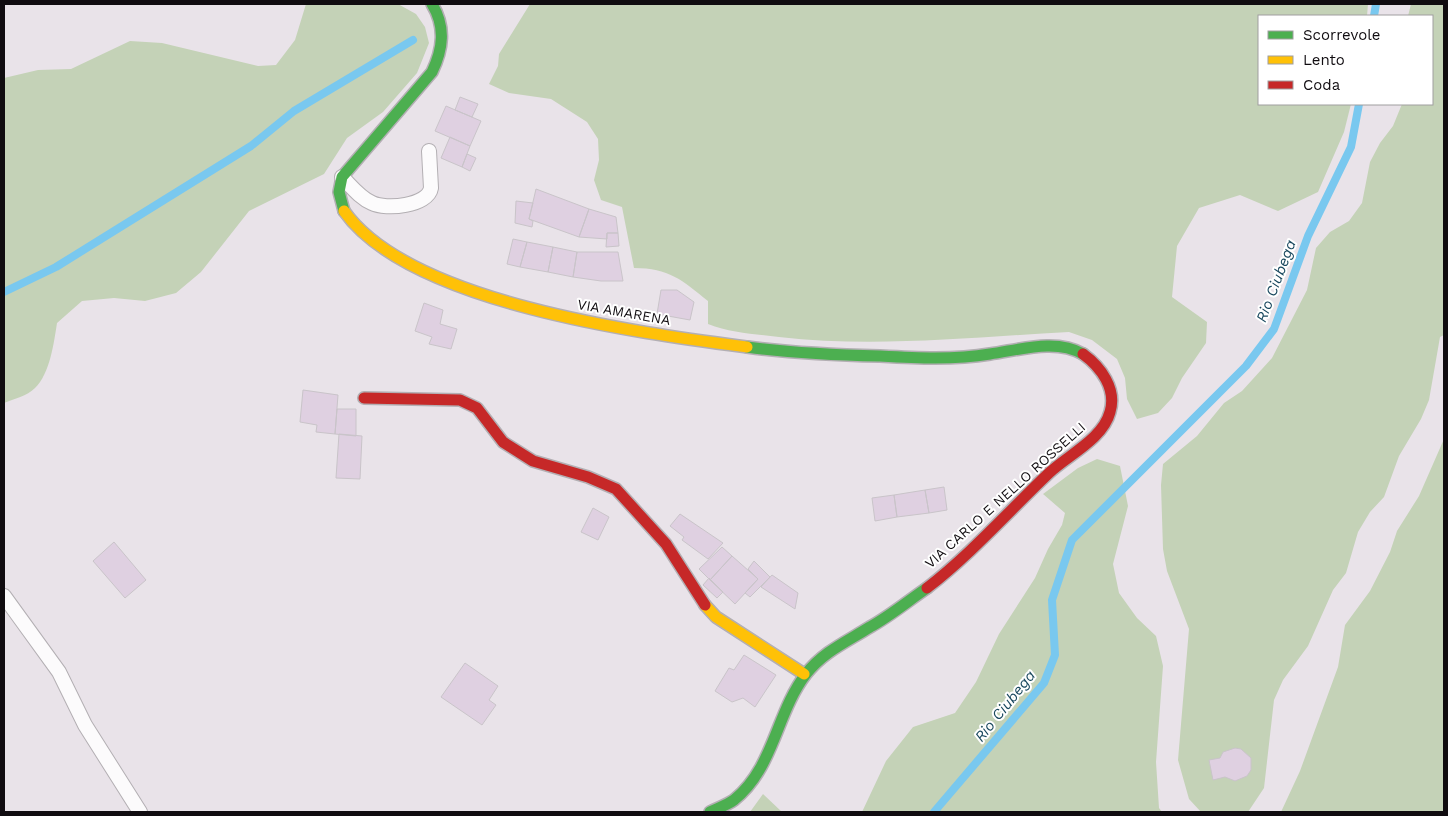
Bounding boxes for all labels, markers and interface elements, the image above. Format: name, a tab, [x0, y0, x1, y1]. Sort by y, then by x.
legend	[1258, 15, 1433, 105]
text: Scorrevole	[1303, 26, 1381, 44]
text: Lento	[1303, 51, 1345, 69]
text: Coda	[1303, 76, 1341, 94]
water label: Rio Ciubega	[1252, 237, 1300, 325]
street label: VIA AMARENA	[576, 296, 672, 328]
street label: VIA CARLO E NELLO ROSSELLI	[922, 419, 1088, 571]
water label: Rio Ciubega	[971, 667, 1039, 745]

